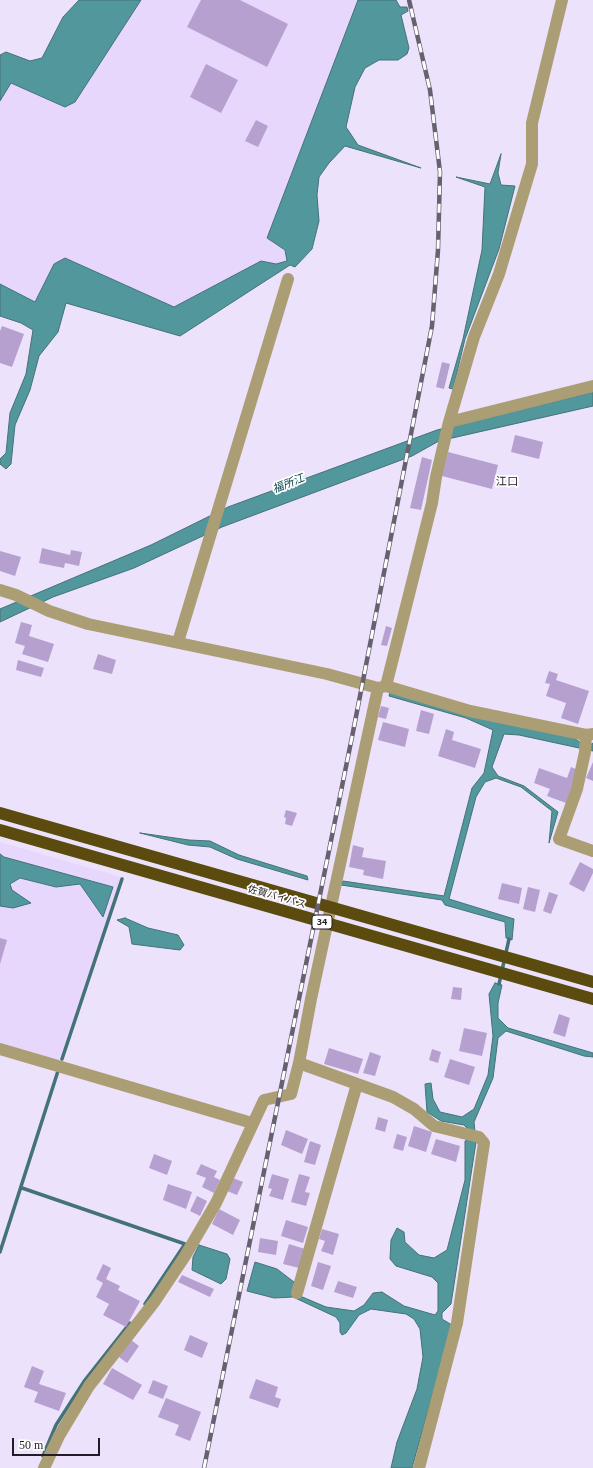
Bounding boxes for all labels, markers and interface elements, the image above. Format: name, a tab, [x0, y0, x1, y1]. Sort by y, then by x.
water label: 福所江	[270, 471, 306, 495]
district label: 江口	[496, 474, 518, 488]
street label: 佐賀バイパス	[247, 882, 307, 910]
road number: 34	[312, 915, 332, 929]
scale bar	[14, 1430, 102, 1456]
text: 50 m	[19, 1438, 43, 1452]

